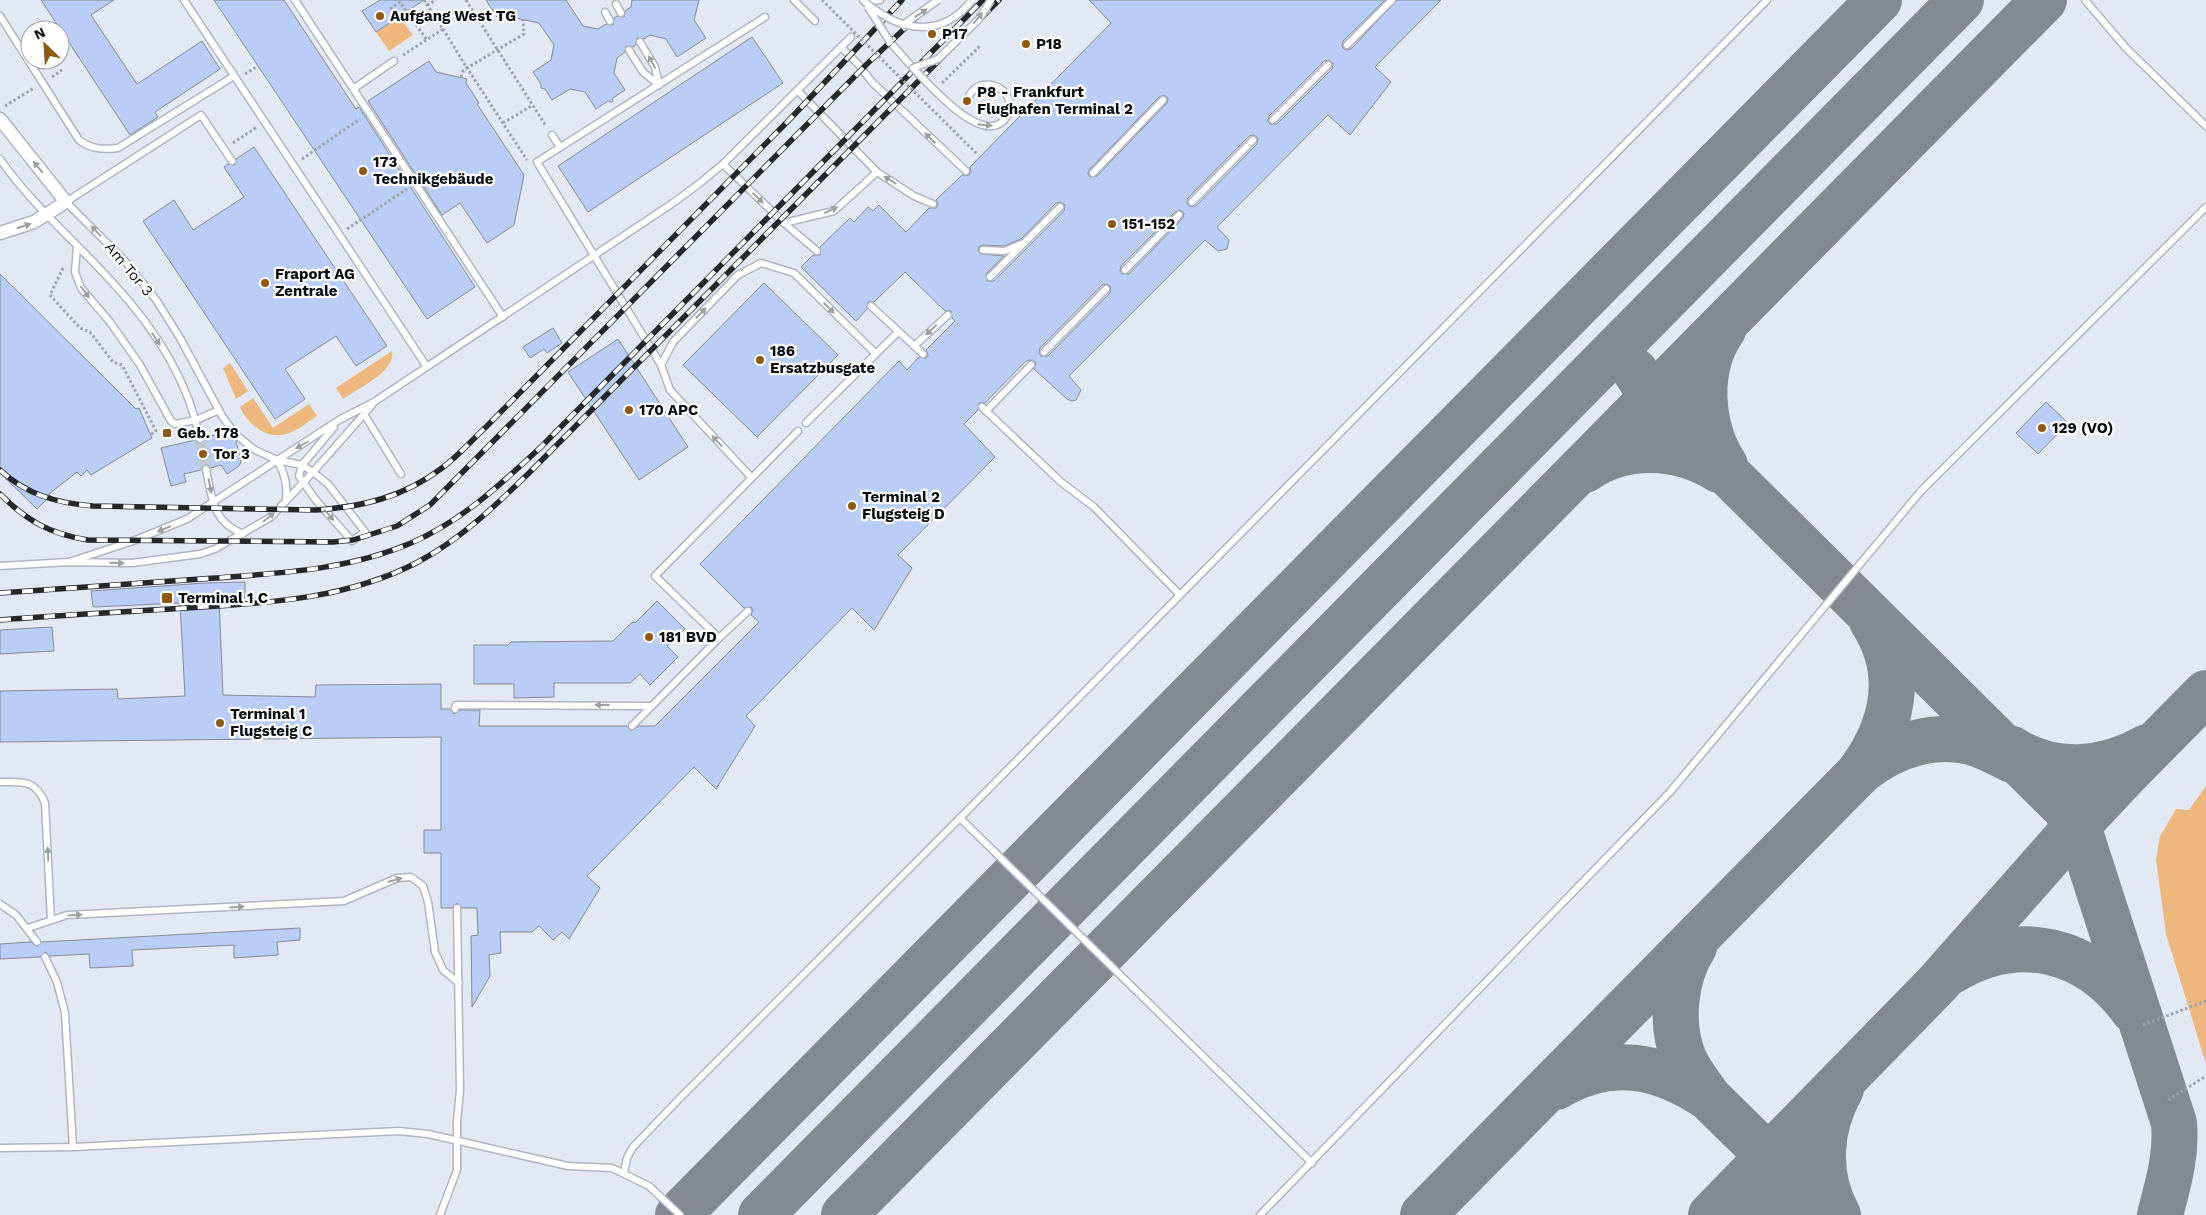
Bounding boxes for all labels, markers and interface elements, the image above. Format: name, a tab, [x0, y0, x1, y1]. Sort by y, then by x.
place label: Aufgang West TG	[390, 7, 516, 25]
one-way arrow	[914, 8, 928, 18]
marker: Aufgang West TG	[374, 10, 386, 22]
one-way arrow	[972, 12, 983, 25]
north arrow	[20, 20, 70, 70]
text: N	[31, 24, 48, 43]
place label: P17	[942, 25, 968, 43]
marker: P17	[926, 28, 938, 40]
place label: P18	[1036, 35, 1062, 53]
marker: P18	[1020, 38, 1032, 50]
one-way arrow	[648, 55, 656, 70]
place label: P8 - Frankfurt Flughafen Terminal 2	[977, 83, 1133, 118]
marker: P8 - Frankfurt Flughafen Terminal 2	[961, 95, 973, 107]
one-way arrow	[977, 121, 993, 129]
one-way arrow	[925, 132, 937, 144]
place label: 173 Technikgebäude	[373, 153, 494, 188]
one-way arrow	[32, 161, 43, 174]
marker: 173 Technikgebäude	[357, 165, 369, 177]
one-way arrow	[884, 175, 897, 185]
one-way arrow	[752, 192, 764, 204]
one-way arrow	[824, 206, 838, 214]
place label: 151-152	[1122, 215, 1175, 233]
marker: 151-152	[1106, 218, 1118, 230]
one-way arrow	[16, 222, 31, 229]
one-way arrow	[90, 225, 102, 237]
street label: Am Tor 3	[101, 238, 157, 300]
place label: Fraport AG Zentrale	[275, 265, 355, 300]
marker: Fraport AG Zentrale	[259, 277, 271, 289]
one-way arrow	[80, 285, 90, 299]
one-way arrow	[823, 302, 835, 314]
one-way arrow	[695, 307, 707, 319]
one-way arrow	[926, 324, 938, 336]
one-way arrow	[151, 332, 161, 345]
place label: 186 Ersatzbusgate	[770, 342, 875, 377]
marker: 186 Ersatzbusgate	[754, 354, 766, 366]
place label: 170 APC	[639, 401, 698, 419]
marker: 170 APC	[623, 404, 635, 416]
place label: 129 (VO)	[2052, 419, 2113, 437]
marker: 129 (VO)	[2036, 422, 2048, 434]
place label: Geb. 178	[177, 424, 239, 442]
marker: Geb. 178	[161, 427, 173, 439]
one-way arrow	[711, 435, 723, 447]
one-way arrow	[296, 440, 309, 449]
place label: Tor 3	[213, 445, 250, 463]
marker: Tor 3	[197, 448, 209, 460]
one-way arrow	[206, 478, 214, 494]
place label: Terminal 2 Flugsteig D	[862, 488, 945, 523]
marker: Terminal 2 Flugsteig D	[846, 500, 858, 512]
one-way arrow	[323, 509, 334, 521]
one-way arrow	[263, 511, 276, 522]
one-way arrow	[157, 525, 171, 533]
one-way arrow	[110, 559, 126, 567]
place label: Terminal 1 C	[178, 589, 268, 607]
marker: Terminal 1 C	[160, 591, 174, 605]
place label: 181 BVD	[659, 628, 717, 646]
marker: 181 BVD	[643, 631, 655, 643]
one-way arrow	[594, 701, 610, 709]
place label: Terminal 1 Flugsteig C	[230, 705, 312, 740]
marker: Terminal 1 Flugsteig C	[214, 717, 226, 729]
one-way arrow	[44, 846, 52, 862]
one-way arrow	[387, 876, 403, 884]
one-way arrow	[229, 902, 245, 910]
one-way arrow	[67, 910, 83, 918]

